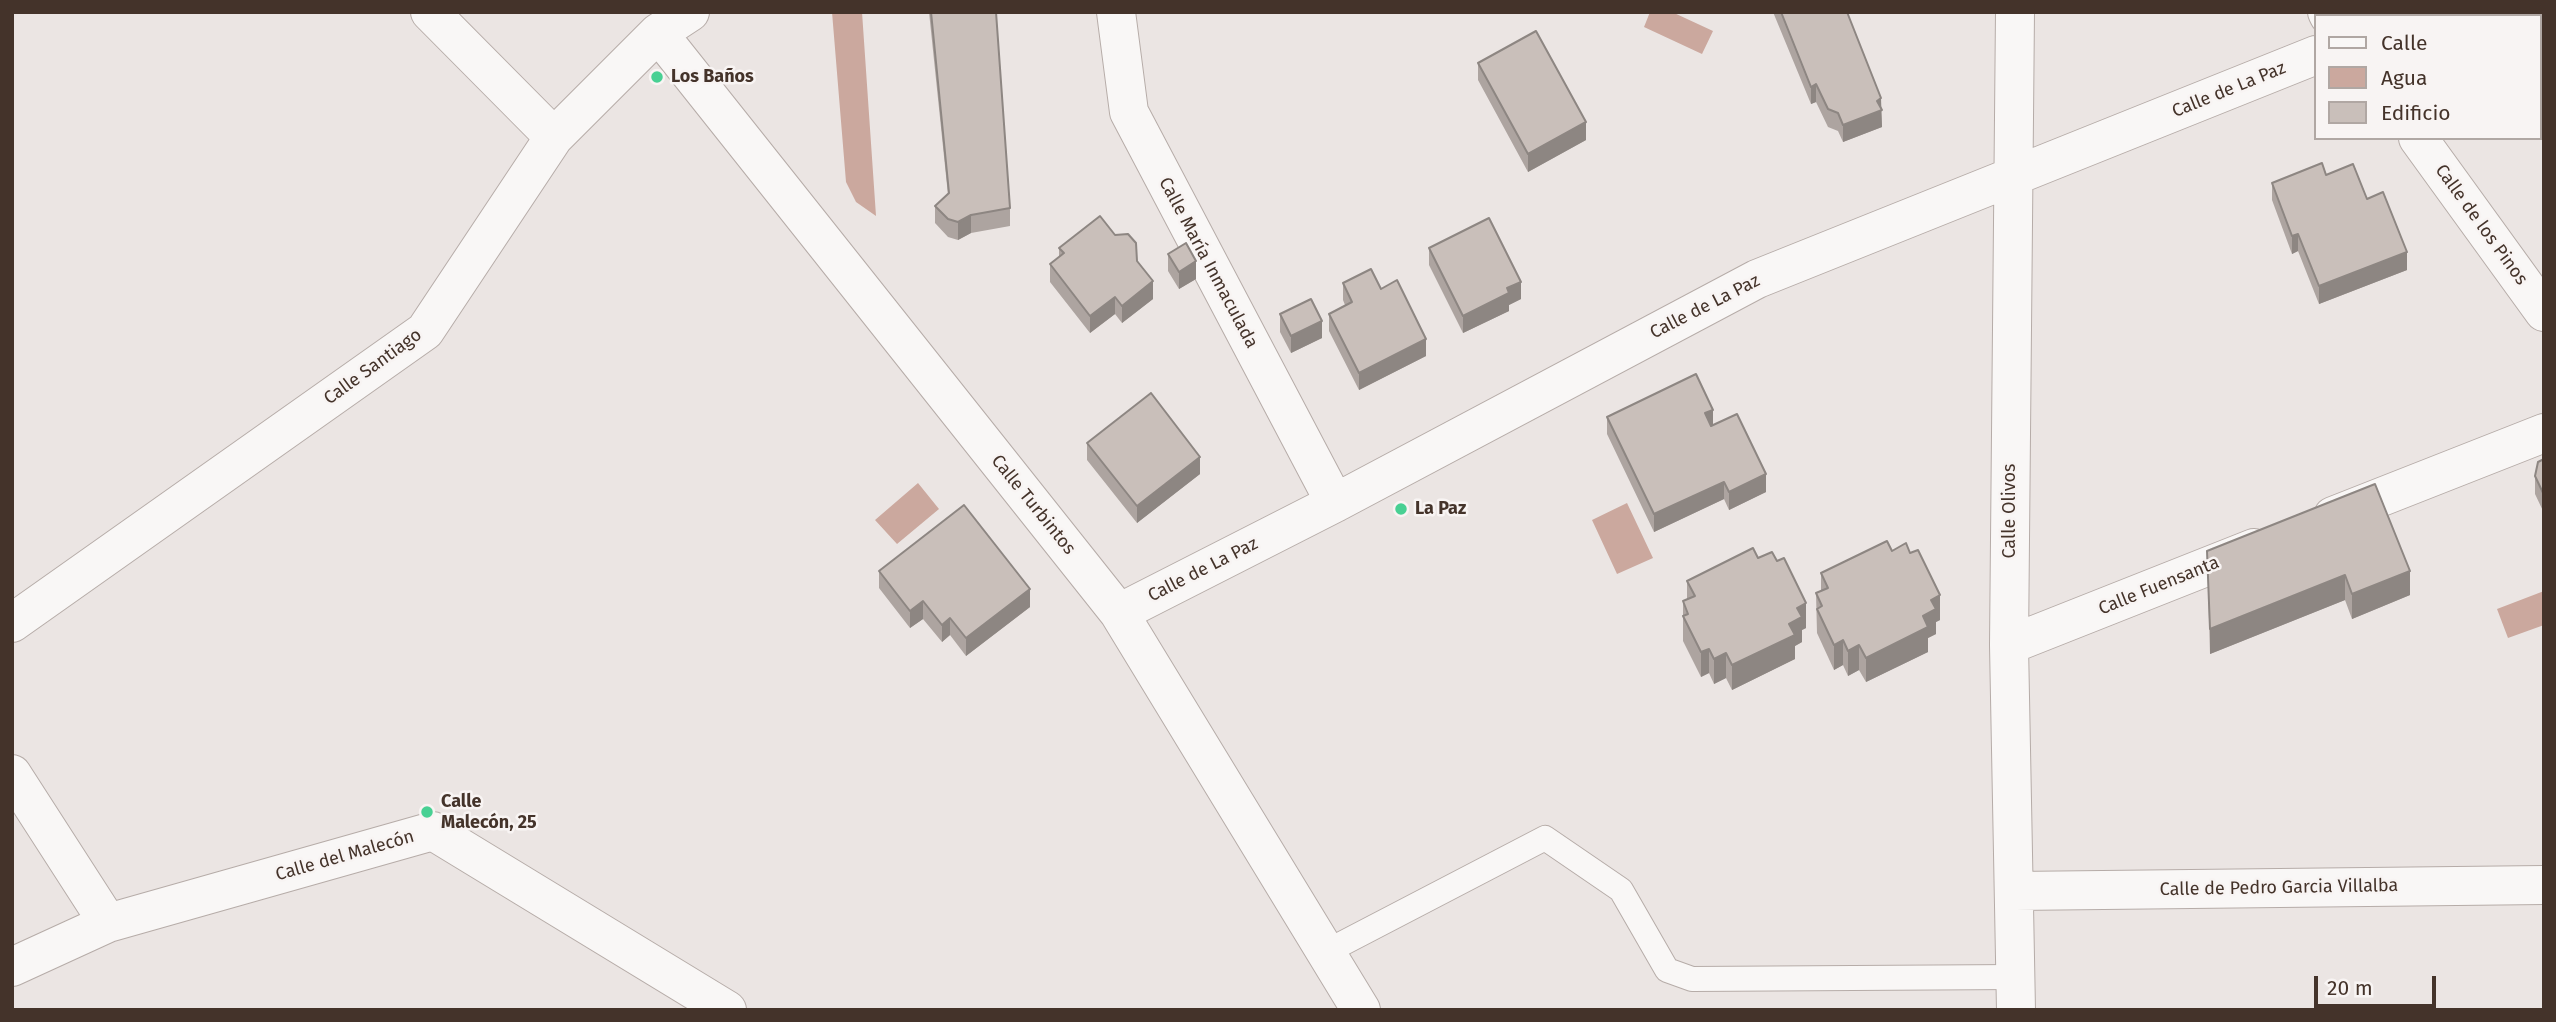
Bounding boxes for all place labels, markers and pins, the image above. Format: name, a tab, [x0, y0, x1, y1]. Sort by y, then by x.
place label: Los Baños	[671, 66, 754, 88]
marker: Los Baños	[649, 69, 665, 85]
place label: La Paz	[1415, 498, 1466, 520]
marker: La Paz	[1393, 501, 1409, 517]
place label: Calle Malecón, 25	[441, 791, 537, 834]
marker: Calle Malecón, 25	[419, 804, 435, 820]

